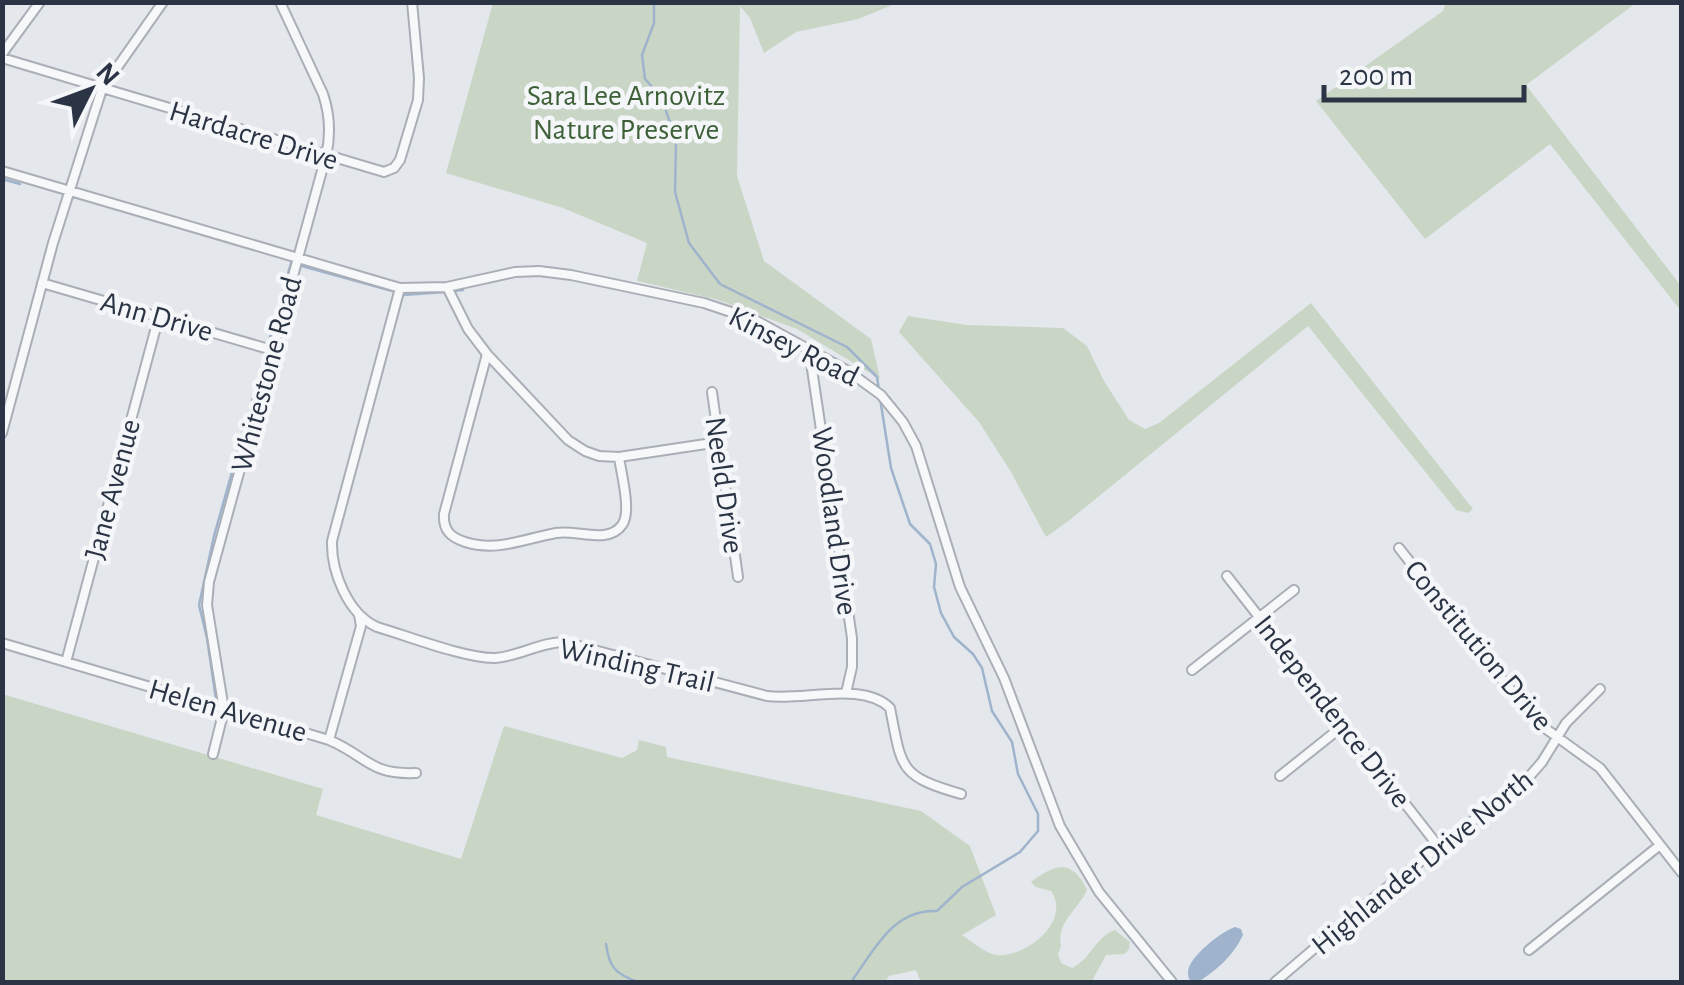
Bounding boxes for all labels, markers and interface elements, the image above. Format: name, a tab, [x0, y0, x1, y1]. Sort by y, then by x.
north arrow	[40, 40, 140, 140]
scale bar	[1324, 40, 1524, 102]
text: N	[90, 58, 124, 91]
text: 200 m	[1339, 61, 1413, 91]
park label: Sara Lee Arnovitz Nature Preserve	[527, 81, 725, 145]
street label: Hardacre Drive	[166, 96, 342, 176]
street label: Whitestone Road	[226, 273, 307, 475]
street label: Ann Drive	[97, 287, 216, 347]
street label: Kinsey Road	[724, 301, 863, 392]
street label: Neeld Drive	[700, 415, 748, 555]
street label: Jane Avenue	[80, 416, 146, 563]
street label: Woodland Drive	[806, 425, 862, 617]
street label: Constitution Drive	[1399, 555, 1558, 736]
street label: Independence Drive	[1248, 610, 1416, 813]
street label: Winding Trail	[556, 634, 717, 698]
street label: Helen Avenue	[145, 674, 310, 748]
street label: Highlander Drive North	[1306, 765, 1539, 961]

